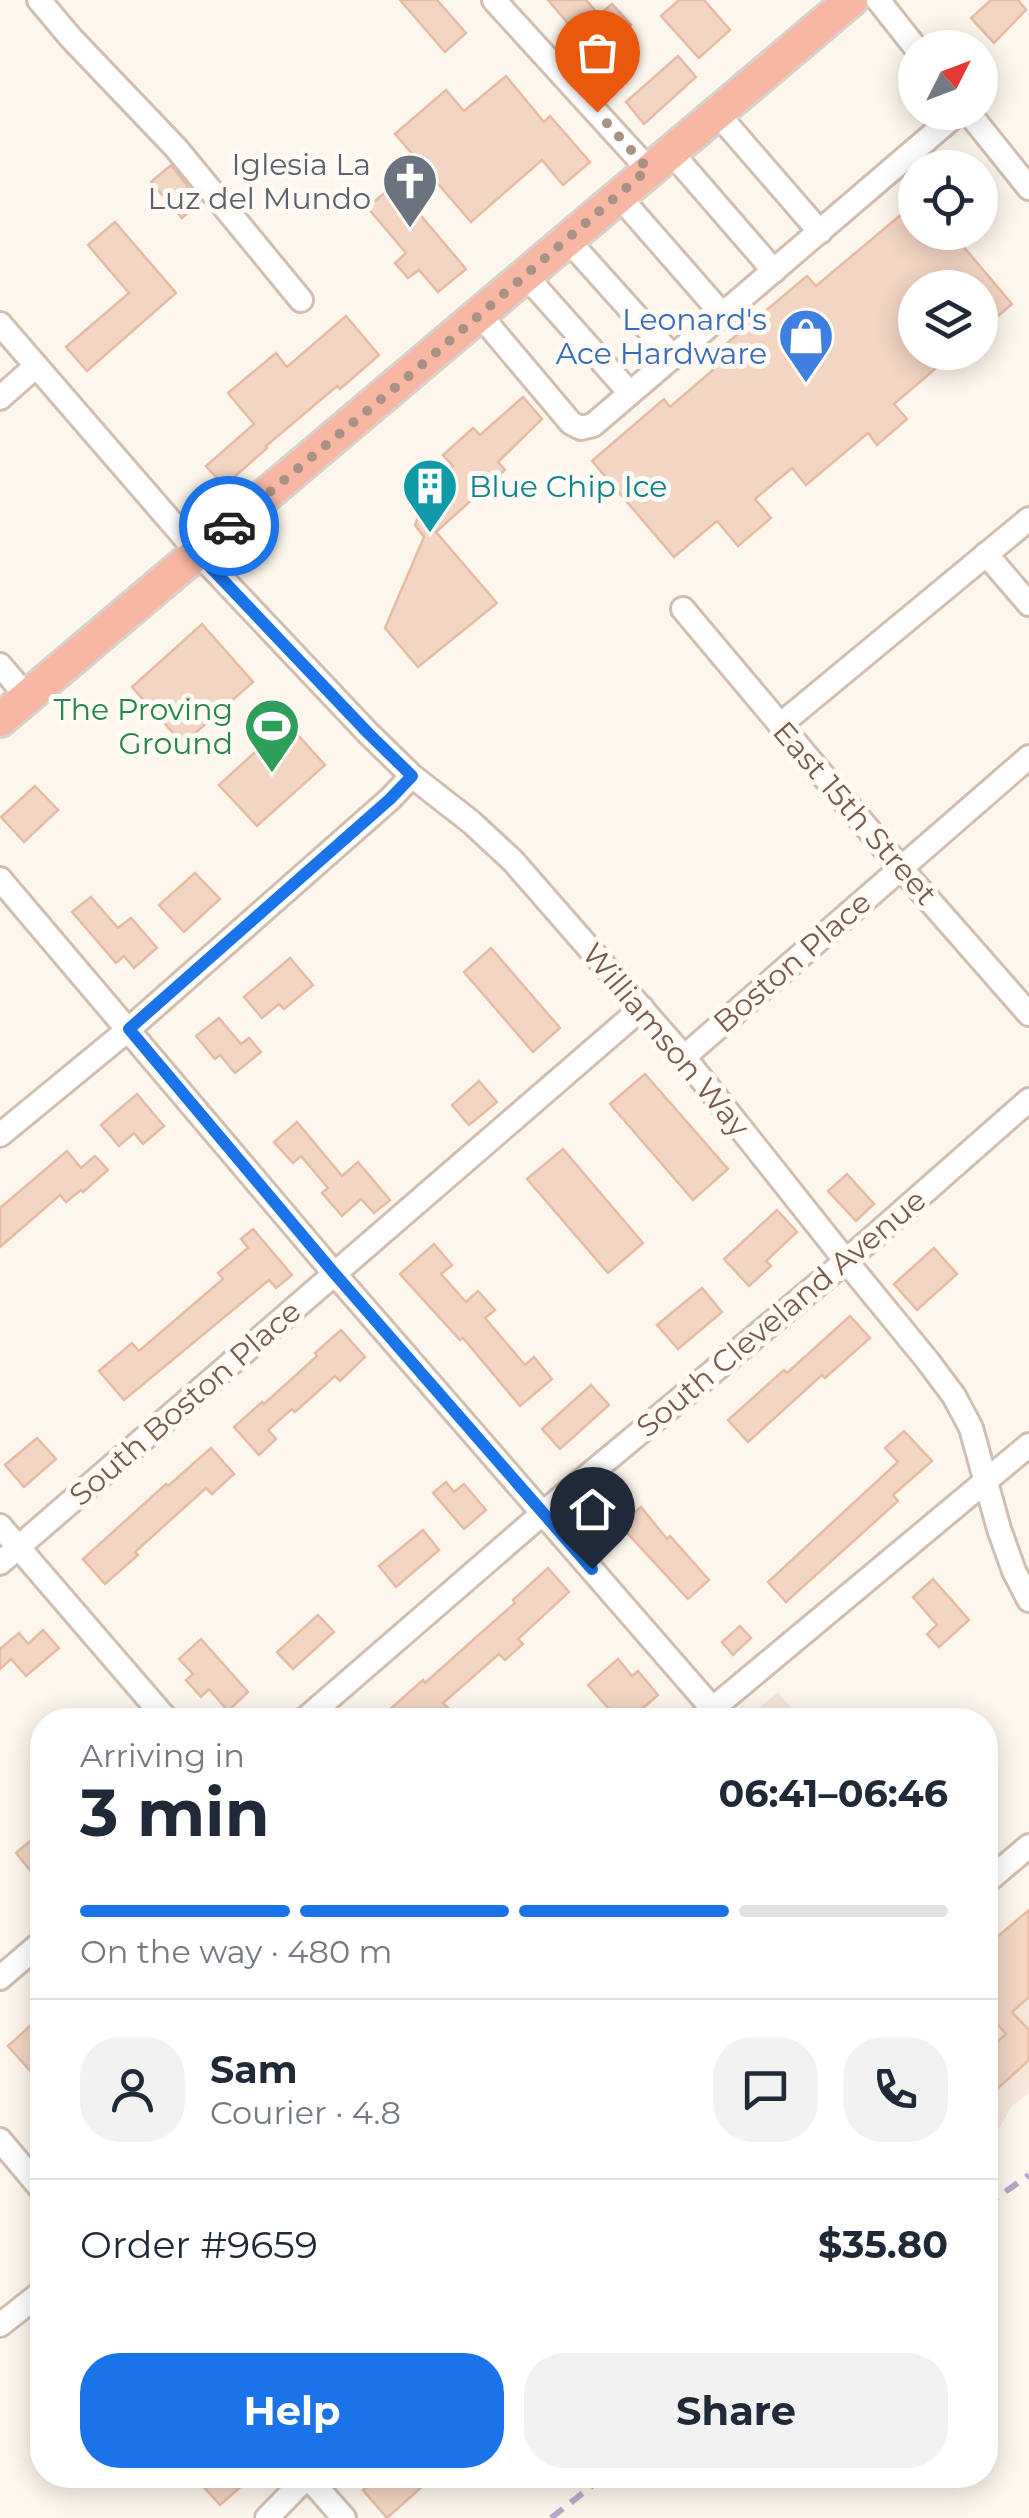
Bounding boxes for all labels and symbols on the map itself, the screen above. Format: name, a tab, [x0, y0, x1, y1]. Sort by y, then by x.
pin	[555, 10, 640, 113]
north arrow	[898, 30, 998, 130]
place label: Iglesia La Luz del Mundo	[148, 146, 371, 217]
church icon: Iglesia La Luz del Mundo	[380, 151, 440, 230]
place label: Leonard's Ace Hardware	[556, 301, 767, 372]
shop icon: Leonard's Ace Hardware	[776, 306, 836, 385]
building icon: Blue Chip Ice	[400, 456, 460, 535]
place label: Blue Chip Ice	[469, 468, 667, 505]
courier	[179, 476, 279, 576]
place label: The Proving Ground	[53, 691, 233, 762]
sports icon: The Proving Ground	[242, 696, 302, 775]
street label: East 15th Street	[765, 714, 945, 912]
street label: Boston Place	[706, 884, 878, 1040]
street label: Williamson Way	[574, 936, 758, 1145]
street label: South Cleveland Avenue	[629, 1181, 933, 1445]
street label: South Boston Place	[62, 1292, 308, 1514]
pin	[550, 1467, 635, 1570]

